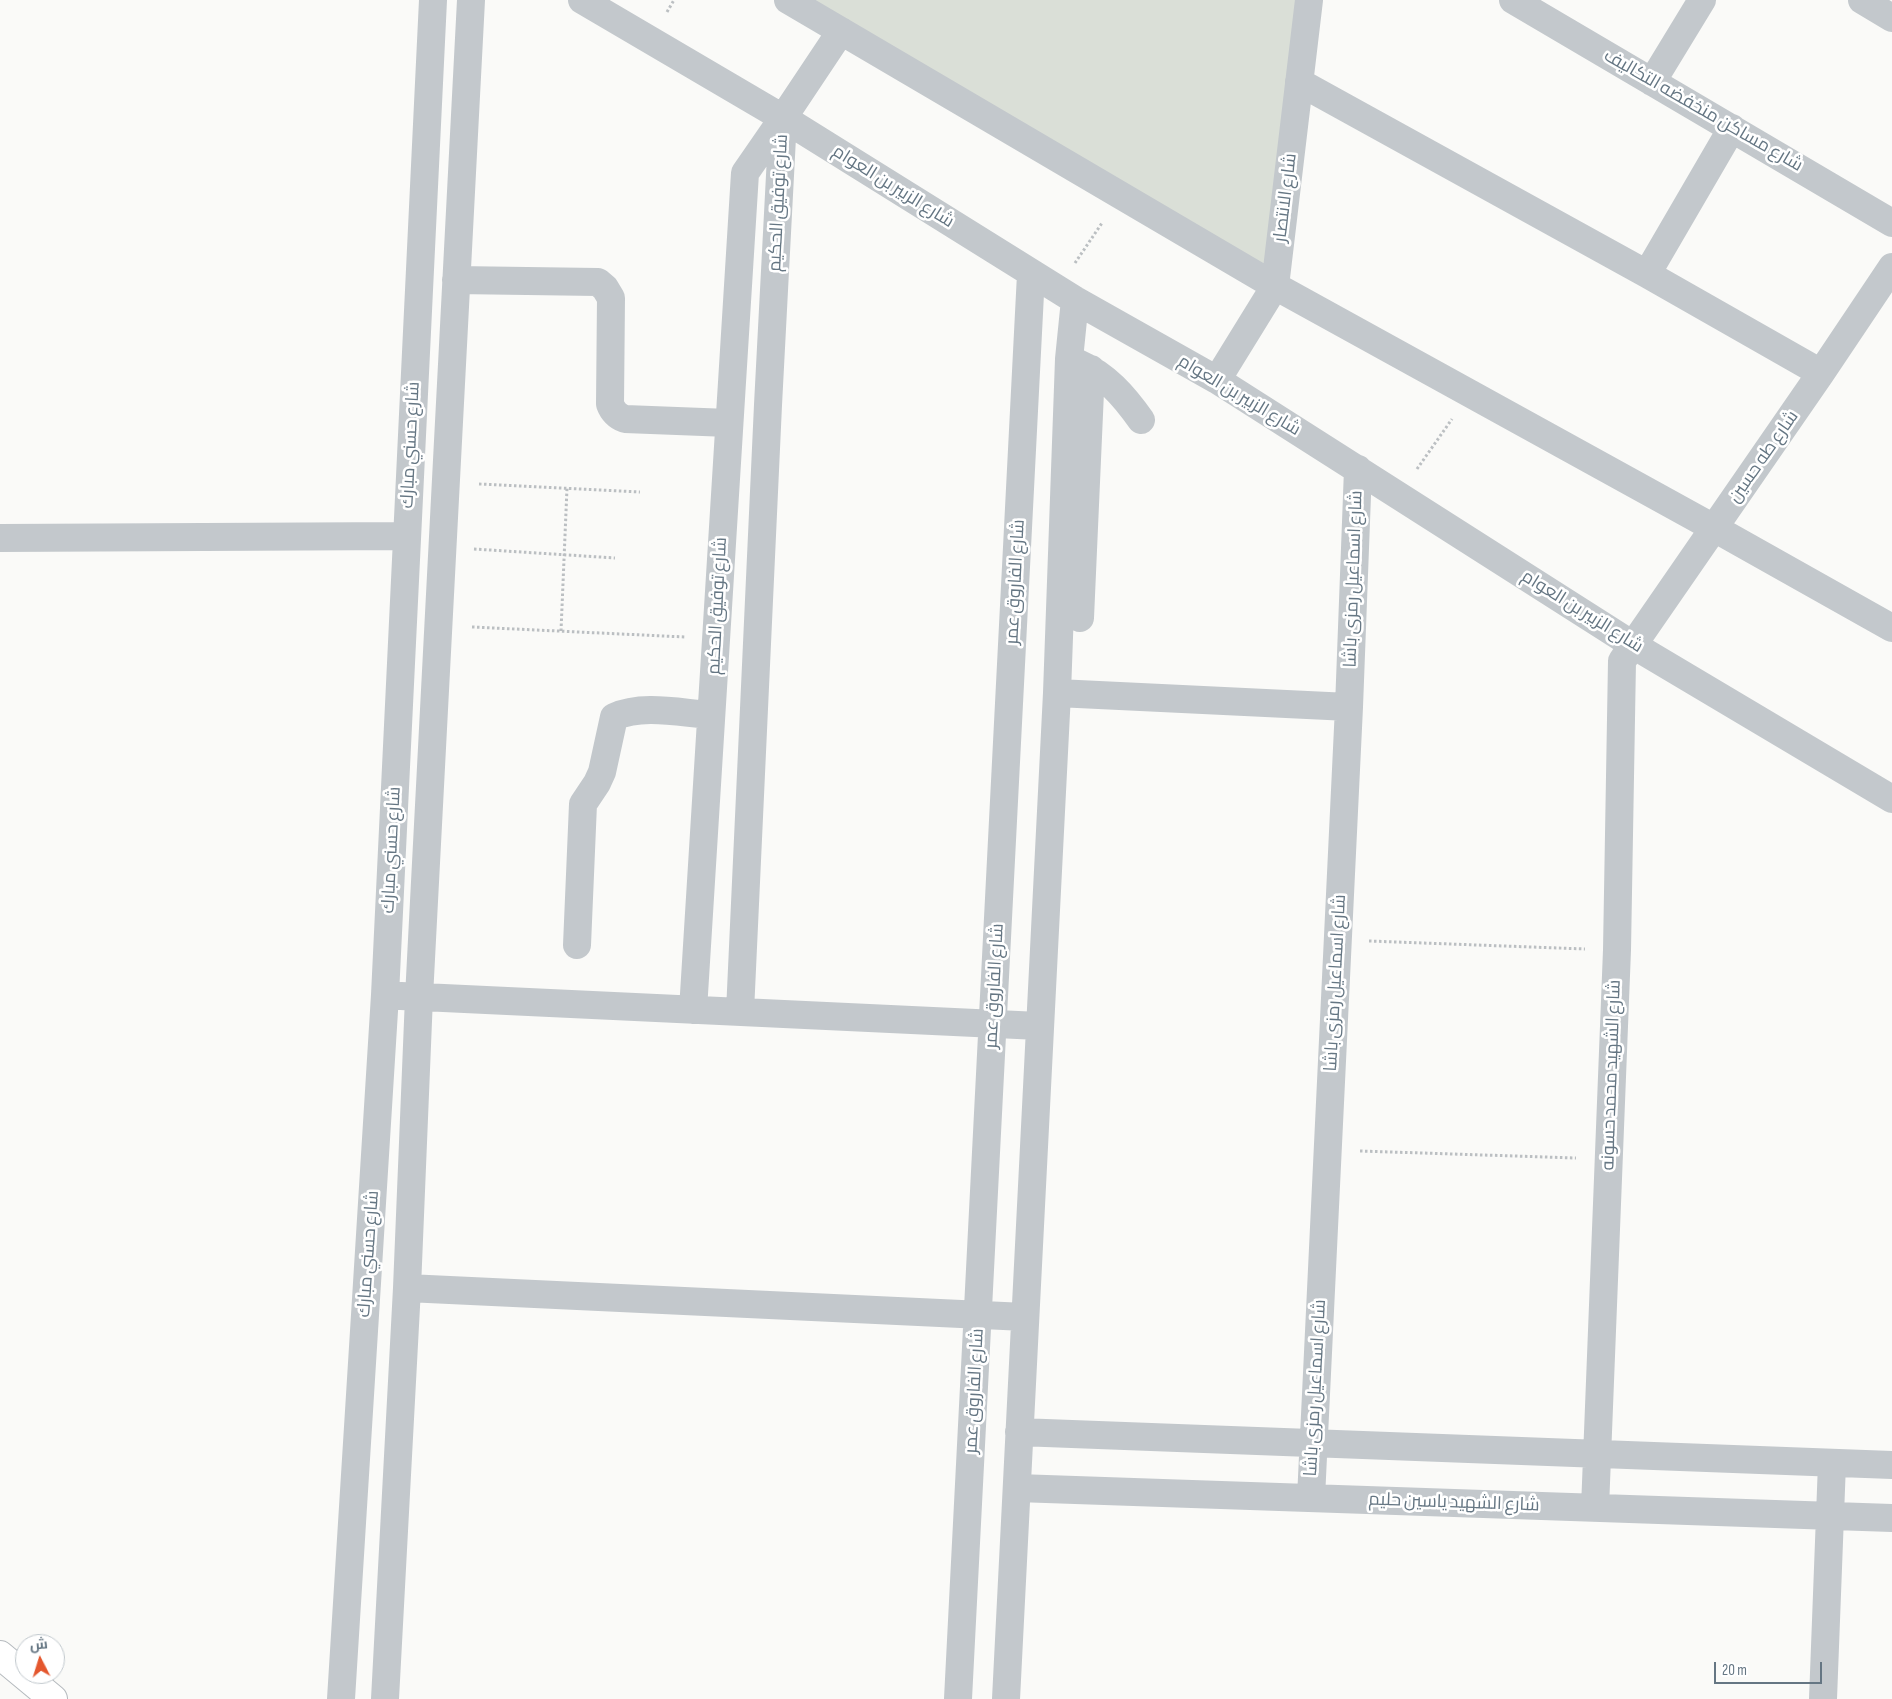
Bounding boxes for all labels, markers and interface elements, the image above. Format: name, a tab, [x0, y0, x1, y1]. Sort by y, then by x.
street label: شارع مساكن منخفضه التكاليف	[1600, 45, 1806, 177]
street label: شارع توفيق الحكيم	[765, 134, 793, 272]
street label: شارع الزبير بن العوام	[828, 141, 958, 233]
street label: شارع الانتصار	[1270, 152, 1302, 244]
street label: شارع الزبير بن العوام	[1174, 351, 1304, 441]
street label: شارع حسني مبارك	[397, 381, 425, 509]
street label: شارع طه حسين	[1724, 407, 1804, 507]
street label: شارع اسماعيل رمزى باشا	[1340, 490, 1368, 668]
street label: شارع الفاروق عمر	[1002, 519, 1030, 645]
street label: شارع توفيق الحكيم	[704, 537, 732, 675]
street label: شارع الزبير بن العوام	[1517, 566, 1647, 658]
street label: شارع حسني مبارك	[378, 786, 406, 914]
street label: شارع اسماعيل رمزى باشا	[1321, 894, 1351, 1072]
street label: شارع الفاروق عمر	[981, 923, 1009, 1049]
street label: شارع الشهيد محمد حسونه	[1598, 979, 1626, 1171]
street label: شارع حسني مبارك	[354, 1190, 384, 1318]
street label: شارع اسماعيل رمزى باشا	[1301, 1299, 1331, 1477]
street label: شارع الفاروق عمر	[961, 1328, 989, 1454]
street label: شارع الشهيد ياسين حليم	[1368, 1489, 1540, 1517]
north arrow	[15, 1634, 65, 1684]
text: ش	[29, 1635, 48, 1654]
scale bar	[1717, 1652, 1824, 1684]
text: 20 m	[1722, 1661, 1747, 1680]

